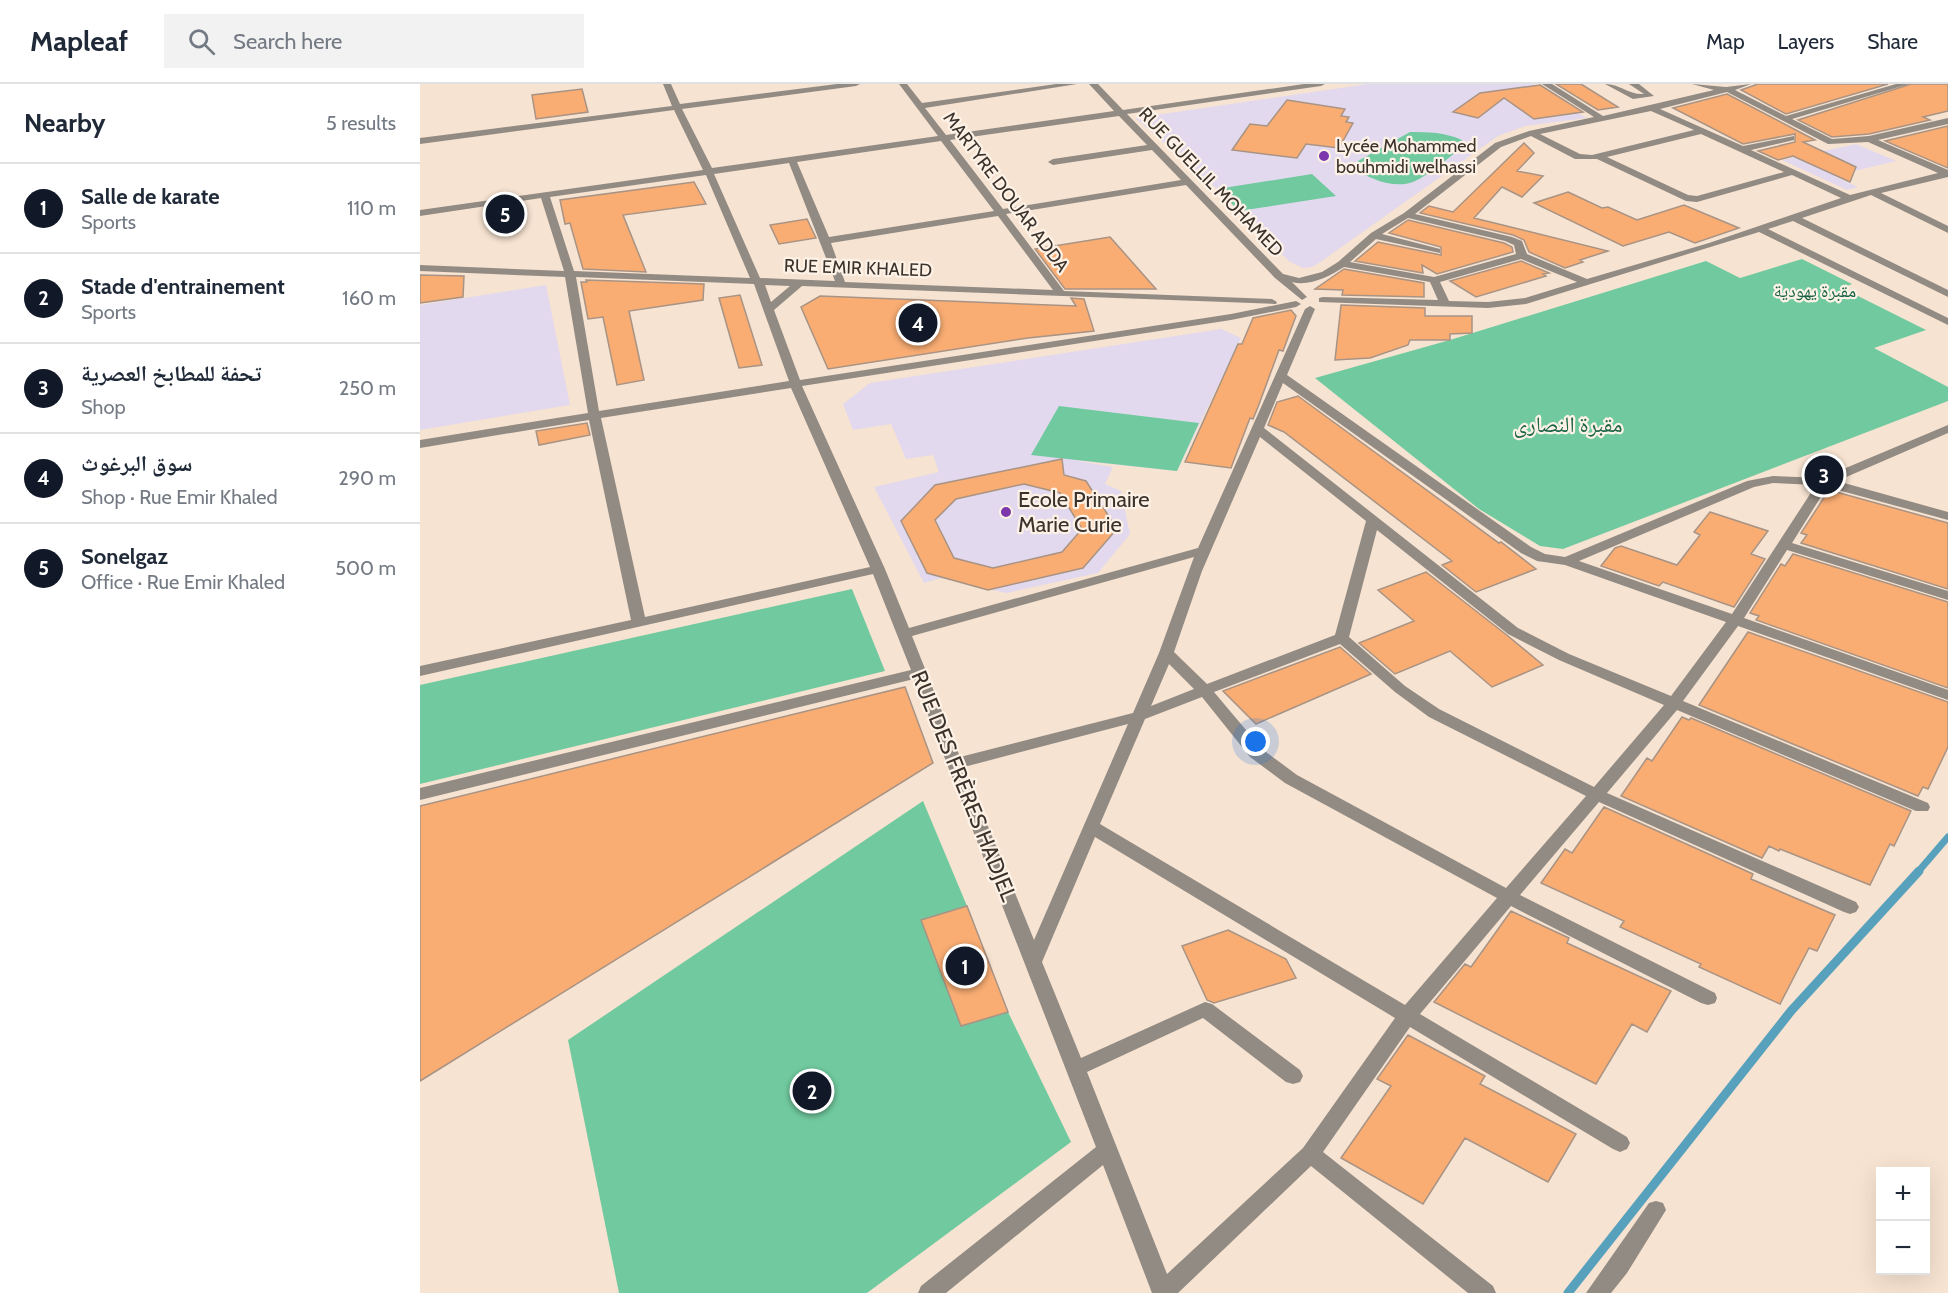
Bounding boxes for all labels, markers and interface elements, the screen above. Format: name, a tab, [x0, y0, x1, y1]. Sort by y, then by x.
search box	[164, 14, 584, 68]
text: Mapleaf	[30, 24, 128, 58]
icon: search	[185, 25, 218, 58]
text: Search here	[233, 28, 342, 55]
text: Map	[1706, 29, 1745, 54]
text: Layers	[1778, 29, 1834, 54]
text: Share	[1867, 29, 1918, 54]
street label: RUE GUELLIL MOHAMED	[1134, 103, 1288, 261]
text: Nearby	[24, 107, 105, 139]
street label: MARTYRE DOUAR ADDA	[939, 108, 1073, 276]
text: 5 results	[326, 111, 396, 135]
place label: Lycée Mohammed bouhmidi welhassi	[1336, 135, 1477, 178]
marker: Lycée Mohammed bouhmidi welhassi	[1317, 149, 1331, 163]
text: Salle de karate	[81, 183, 220, 210]
pin: 5	[486, 192, 524, 236]
text: 1	[40, 196, 47, 220]
text: 110 m	[347, 196, 396, 220]
text: Sports	[81, 210, 136, 234]
street label: RUE EMIR KHALED	[784, 254, 932, 282]
text: Stade d'entrainement	[81, 273, 285, 300]
park label: مقبرة يهودية	[1774, 280, 1856, 302]
text: 2	[38, 286, 49, 310]
text: 160 m	[342, 286, 396, 310]
text: Sports	[81, 300, 136, 324]
pin: 4	[898, 300, 938, 346]
text: تحفة للمطابخ العصرية	[81, 360, 261, 387]
text: 3	[38, 376, 49, 400]
text: 250 m	[339, 376, 396, 400]
text: Shop	[81, 395, 126, 419]
park label: مقبرة النصارى	[1514, 411, 1622, 438]
text: سوق البرغوث	[81, 450, 192, 477]
pin: 3	[1804, 452, 1844, 498]
text: 4	[37, 466, 50, 490]
text: 290 m	[338, 466, 396, 490]
text: Shop · Rue Emir Khaled	[81, 485, 278, 509]
place label: Ecole Primaire Marie Curie	[1018, 486, 1150, 538]
marker: Ecole Primaire Marie Curie	[999, 505, 1013, 519]
text: Sonelgaz	[81, 543, 168, 570]
text: 5	[38, 556, 49, 580]
text: 500 m	[335, 556, 396, 580]
text: Office · Rue Emir Khaled	[81, 570, 285, 594]
street label: RUE DES FRÈRES HADJEL	[905, 667, 1023, 905]
your location	[1241, 727, 1270, 756]
pin: 1	[946, 944, 984, 988]
pin: 2	[792, 1068, 832, 1114]
map controls	[1876, 1167, 1930, 1275]
button: +	[1876, 1167, 1930, 1221]
button: −	[1876, 1221, 1930, 1275]

